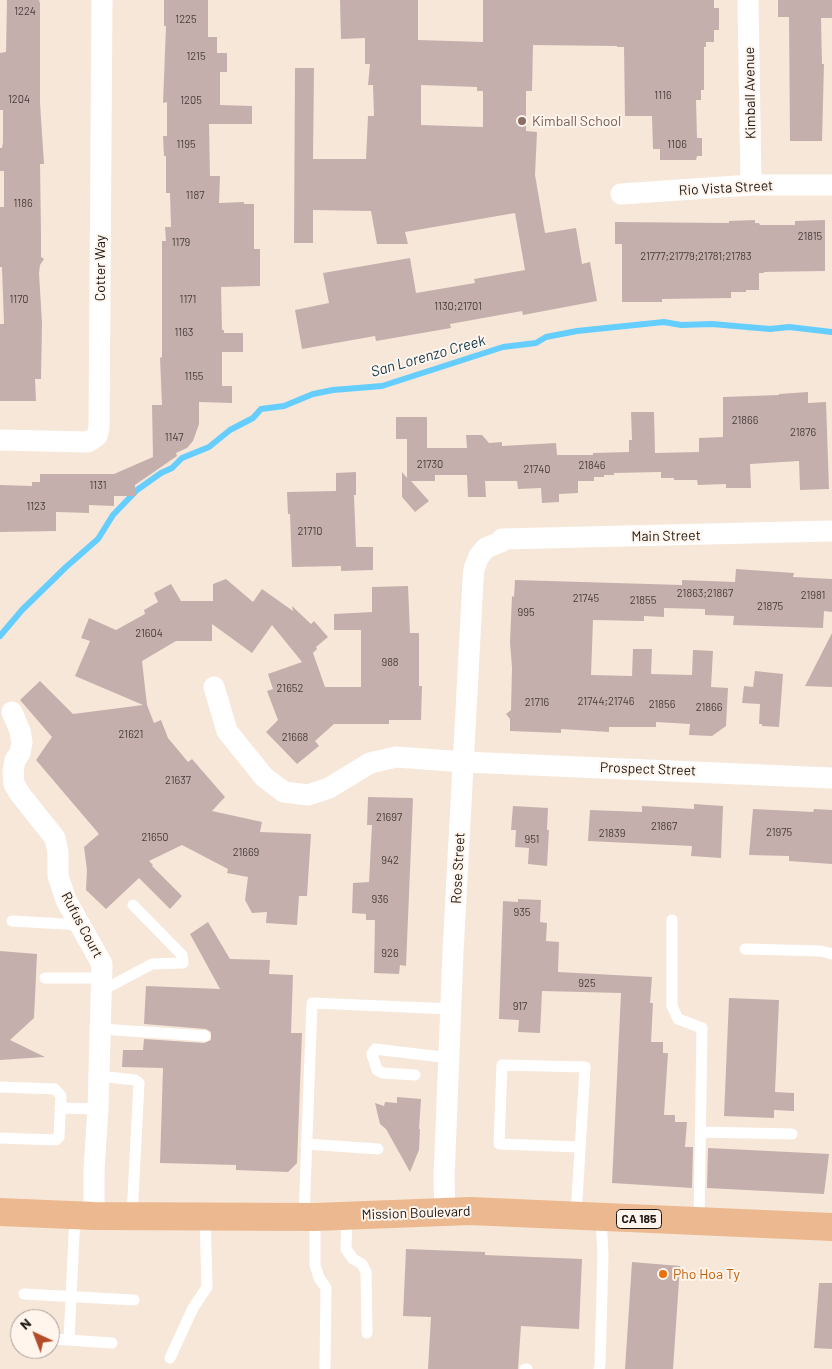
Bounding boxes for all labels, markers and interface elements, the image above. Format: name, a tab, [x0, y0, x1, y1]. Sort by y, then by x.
house number: 1224	[14, 4, 36, 18]
house number: 1225	[175, 12, 197, 26]
street label: Kimball Avenue	[741, 47, 759, 139]
house number: 1215	[186, 49, 206, 63]
house number: 1116	[654, 88, 672, 102]
house number: 1204	[8, 92, 30, 106]
house number: 1205	[180, 93, 202, 107]
place label: Kimball School	[532, 113, 621, 129]
marker: Kimball School	[516, 115, 528, 127]
house number: 1195	[176, 137, 196, 151]
house number: 1106	[667, 137, 687, 151]
street label: Rio Vista Street	[678, 177, 774, 199]
house number: 1187	[186, 188, 204, 202]
house number: 1186	[13, 196, 33, 210]
house number: 21815	[798, 229, 822, 243]
street label: Cotter Way	[92, 235, 108, 301]
house number: 1179	[172, 235, 190, 249]
house number: 21777;21779;21781;21783	[640, 249, 752, 263]
house number: 1170	[9, 292, 29, 306]
house number: 1171	[180, 292, 196, 306]
house number: 1130;21701	[434, 299, 482, 313]
house number: 1163	[174, 325, 194, 339]
water label: San Lorenzo Creek	[369, 331, 487, 381]
house number: 1155	[184, 369, 204, 383]
house number: 21866	[732, 413, 758, 427]
house number: 21876	[790, 425, 816, 439]
house number: 1147	[165, 430, 183, 444]
house number: 21730	[417, 457, 443, 471]
house number: 21846	[578, 458, 606, 472]
house number: 21740	[523, 462, 551, 476]
house number: 1131	[89, 478, 107, 492]
house number: 1123	[26, 499, 46, 513]
house number: 21710	[298, 524, 322, 538]
street label: Main Street	[631, 527, 701, 545]
house number: 21863;21867	[677, 586, 733, 600]
house number: 21981	[801, 588, 825, 602]
house number: 21745	[573, 591, 599, 605]
house number: 21855	[630, 593, 656, 607]
house number: 21875	[757, 599, 783, 613]
house number: 995	[517, 605, 535, 619]
house number: 21604	[135, 626, 163, 640]
house number: 988	[381, 655, 399, 669]
house number: 21652	[277, 681, 303, 695]
house number: 21744;21746	[578, 694, 634, 708]
house number: 21716	[525, 695, 549, 709]
house number: 21856	[649, 697, 675, 711]
house number: 21866	[696, 700, 722, 714]
house number: 21621	[119, 727, 143, 741]
house number: 21668	[282, 730, 308, 744]
street label: Prospect Street	[600, 759, 696, 779]
house number: 21637	[165, 773, 191, 787]
house number: 21697	[376, 810, 402, 824]
house number: 21867	[651, 819, 677, 833]
house number: 21975	[766, 825, 792, 839]
house number: 21839	[599, 826, 625, 840]
house number: 21650	[141, 830, 169, 844]
street label: Rose Street	[448, 832, 468, 904]
house number: 951	[525, 832, 539, 846]
house number: 21669	[233, 845, 259, 859]
house number: 942	[381, 853, 399, 867]
street label: Rufus Court	[58, 889, 106, 961]
house number: 936	[371, 892, 389, 906]
house number: 935	[513, 905, 531, 919]
house number: 926	[381, 946, 399, 960]
house number: 925	[578, 976, 596, 990]
house number: 917	[513, 999, 527, 1013]
street label: Mission Boulevard	[361, 1203, 471, 1223]
road number: CA 185	[616, 1210, 662, 1228]
place label: Pho Hoa Ty	[673, 1266, 740, 1282]
marker: Pho Hoa Ty	[657, 1268, 669, 1280]
north arrow	[10, 1309, 60, 1359]
text: N	[16, 1314, 34, 1333]

